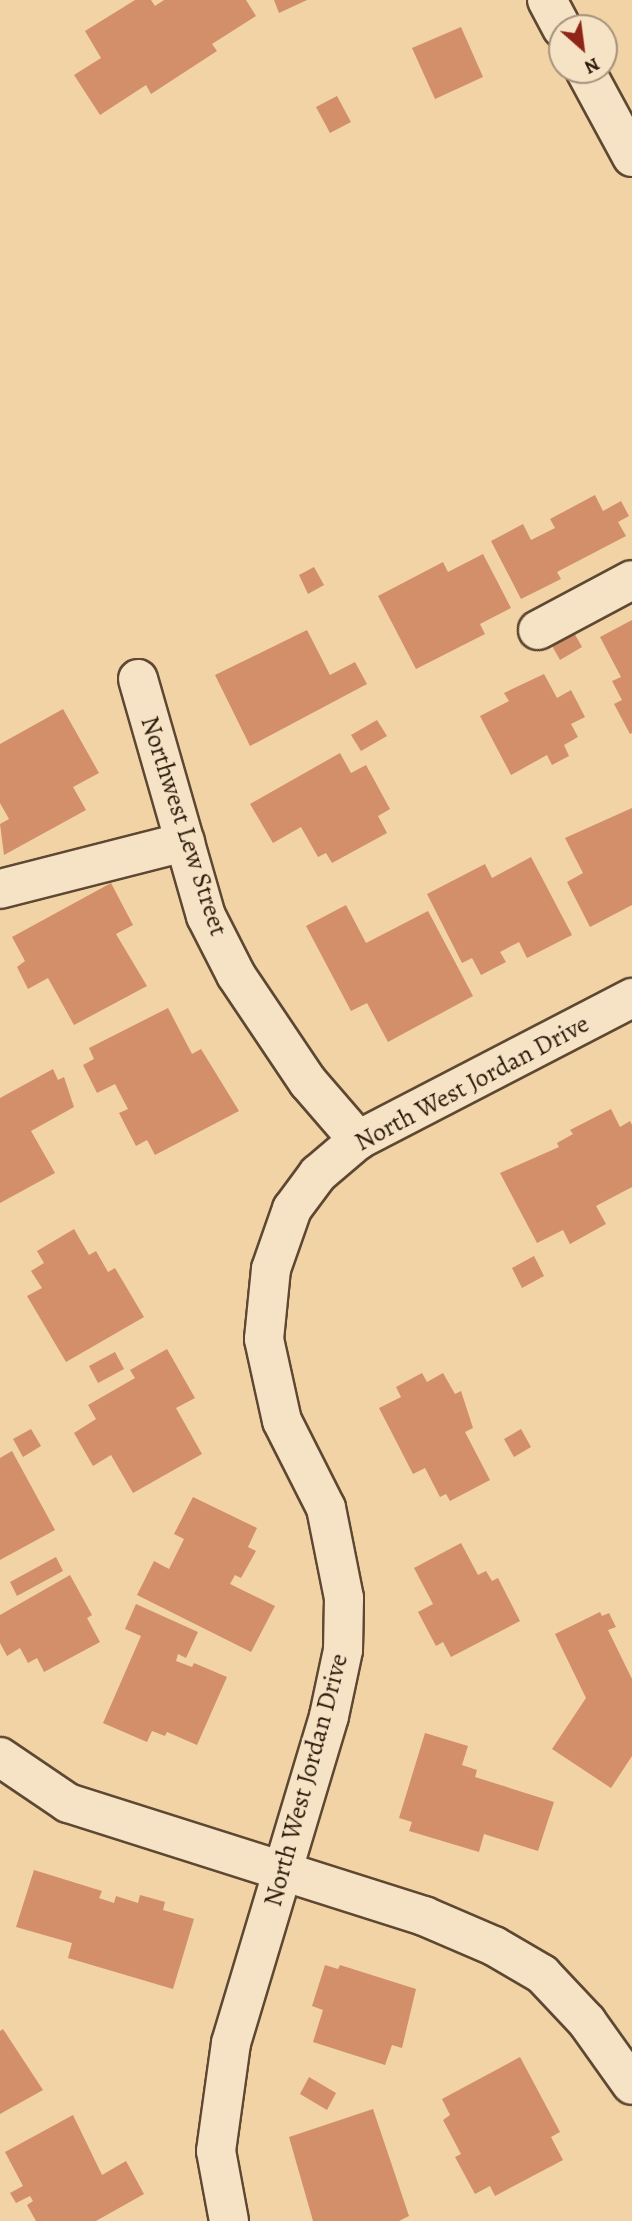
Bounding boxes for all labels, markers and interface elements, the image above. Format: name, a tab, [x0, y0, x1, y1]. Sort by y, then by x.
north arrow	[548, 14, 618, 84]
text: N	[580, 51, 604, 81]
street label: Northwest Lew Street	[134, 712, 234, 940]
street label: North West Jordan Drive	[350, 1008, 594, 1158]
street label: North West Jordan Drive	[257, 1650, 355, 1910]

